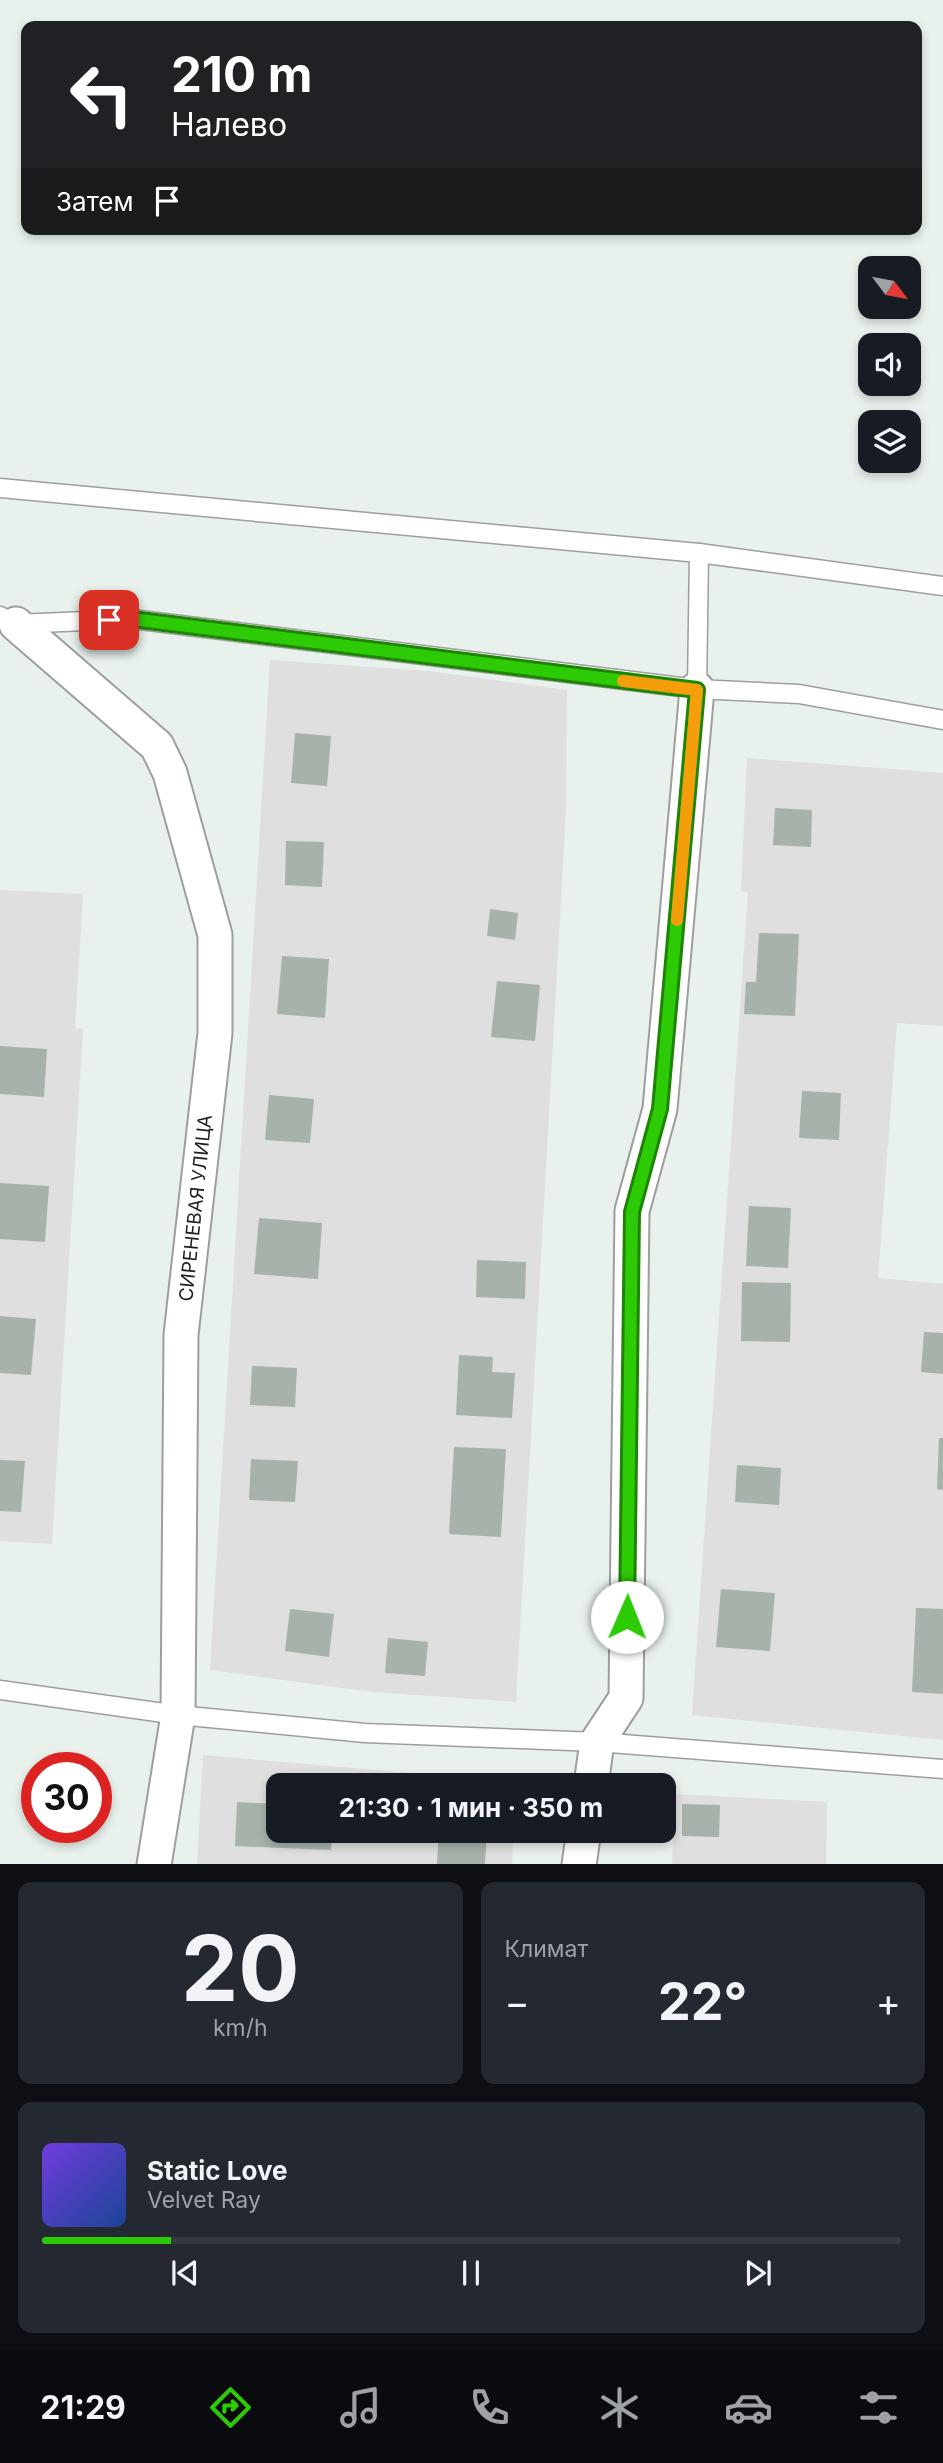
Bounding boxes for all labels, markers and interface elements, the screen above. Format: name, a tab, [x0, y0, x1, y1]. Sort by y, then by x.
text: 210 m	[171, 45, 312, 104]
icon: left	[56, 49, 147, 140]
text: Налево	[171, 105, 287, 144]
icon: arrive	[148, 182, 186, 220]
text: Затем	[56, 186, 134, 217]
north arrow	[858, 256, 920, 318]
map controls	[858, 256, 921, 473]
button: sound	[858, 333, 921, 396]
button: layers	[858, 410, 921, 473]
pin	[79, 590, 139, 650]
icon: arrive	[90, 601, 128, 639]
street label: СИРЕНЕВАЯ УЛИЦА	[174, 1114, 217, 1303]
position arrow	[590, 1580, 664, 1654]
speed limit sign: 30	[21, 1752, 112, 1843]
text: 21:30 · 1 мин · 350 m	[339, 1792, 603, 1823]
text: 20	[181, 1913, 300, 2023]
text: Климат	[505, 1935, 588, 1963]
text: 22°	[658, 1970, 747, 2033]
text: −	[505, 1979, 530, 2025]
text: +	[876, 1979, 901, 2025]
text: km/h	[213, 2014, 268, 2042]
text: Static Love	[147, 2155, 288, 2186]
text: Velvet Ray	[147, 2186, 261, 2214]
icon: previous	[166, 2254, 204, 2292]
icon: pause	[452, 2254, 490, 2292]
icon: next	[739, 2254, 777, 2292]
icon: directions	[206, 2383, 255, 2432]
icon: music	[336, 2383, 385, 2432]
icon: phone	[465, 2383, 514, 2432]
icon: climate	[595, 2383, 644, 2432]
icon: car	[724, 2383, 773, 2432]
icon: filters	[854, 2383, 903, 2432]
text: 21:29	[40, 2388, 126, 2427]

